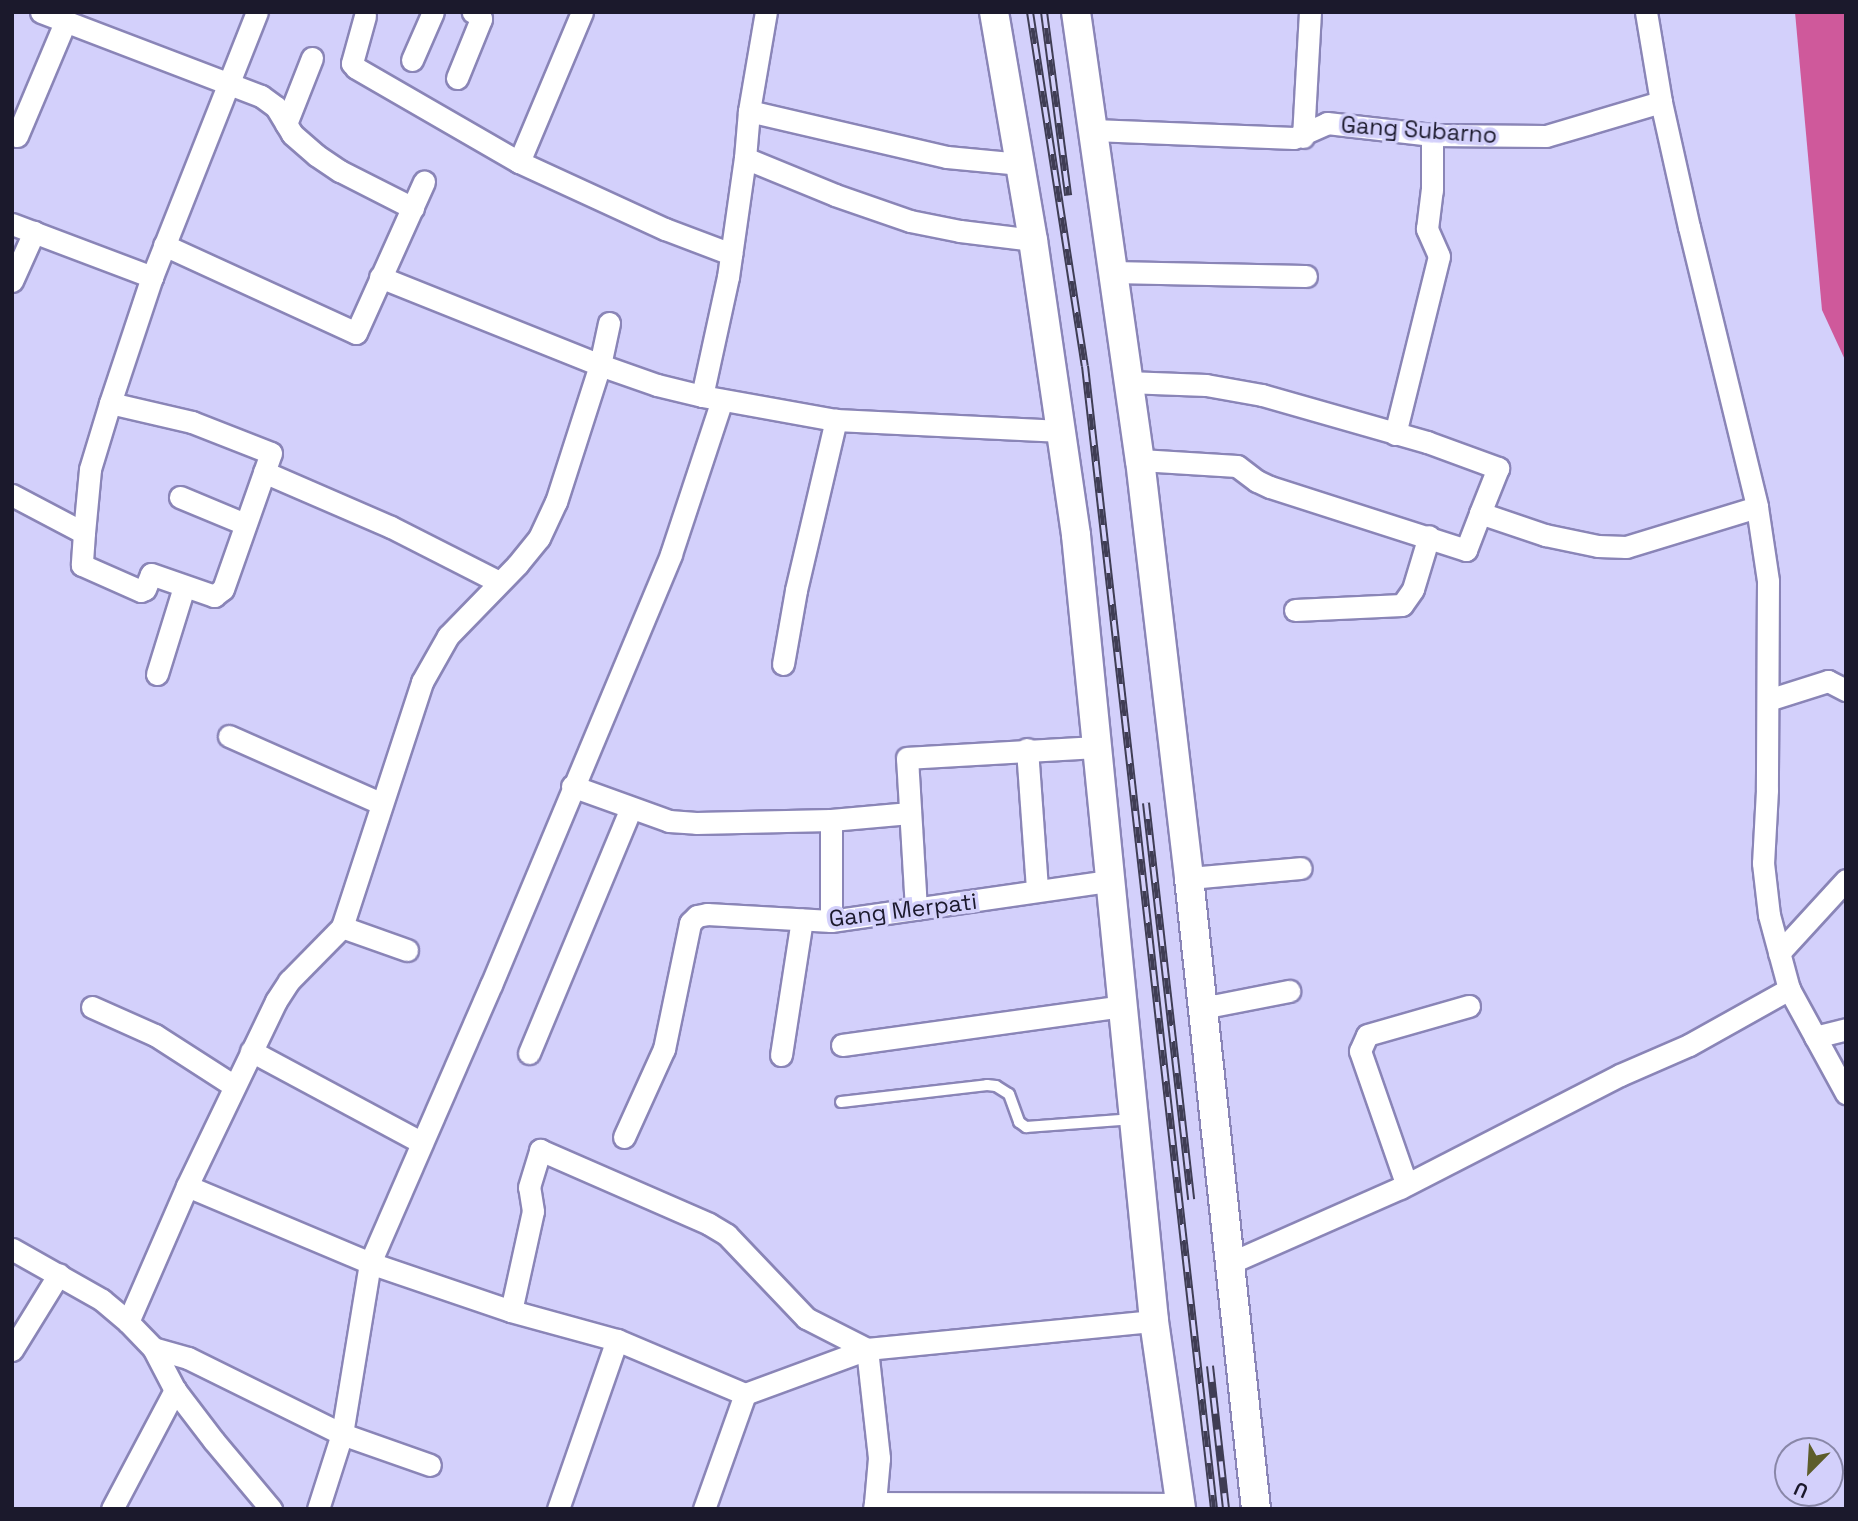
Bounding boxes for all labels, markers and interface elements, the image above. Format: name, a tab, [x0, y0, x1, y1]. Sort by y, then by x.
street label: Gang Subarno	[1340, 111, 1498, 149]
street label: Gang Merpati	[827, 887, 979, 933]
north arrow	[1774, 1437, 1844, 1507]
text: U	[1790, 1476, 1812, 1504]

